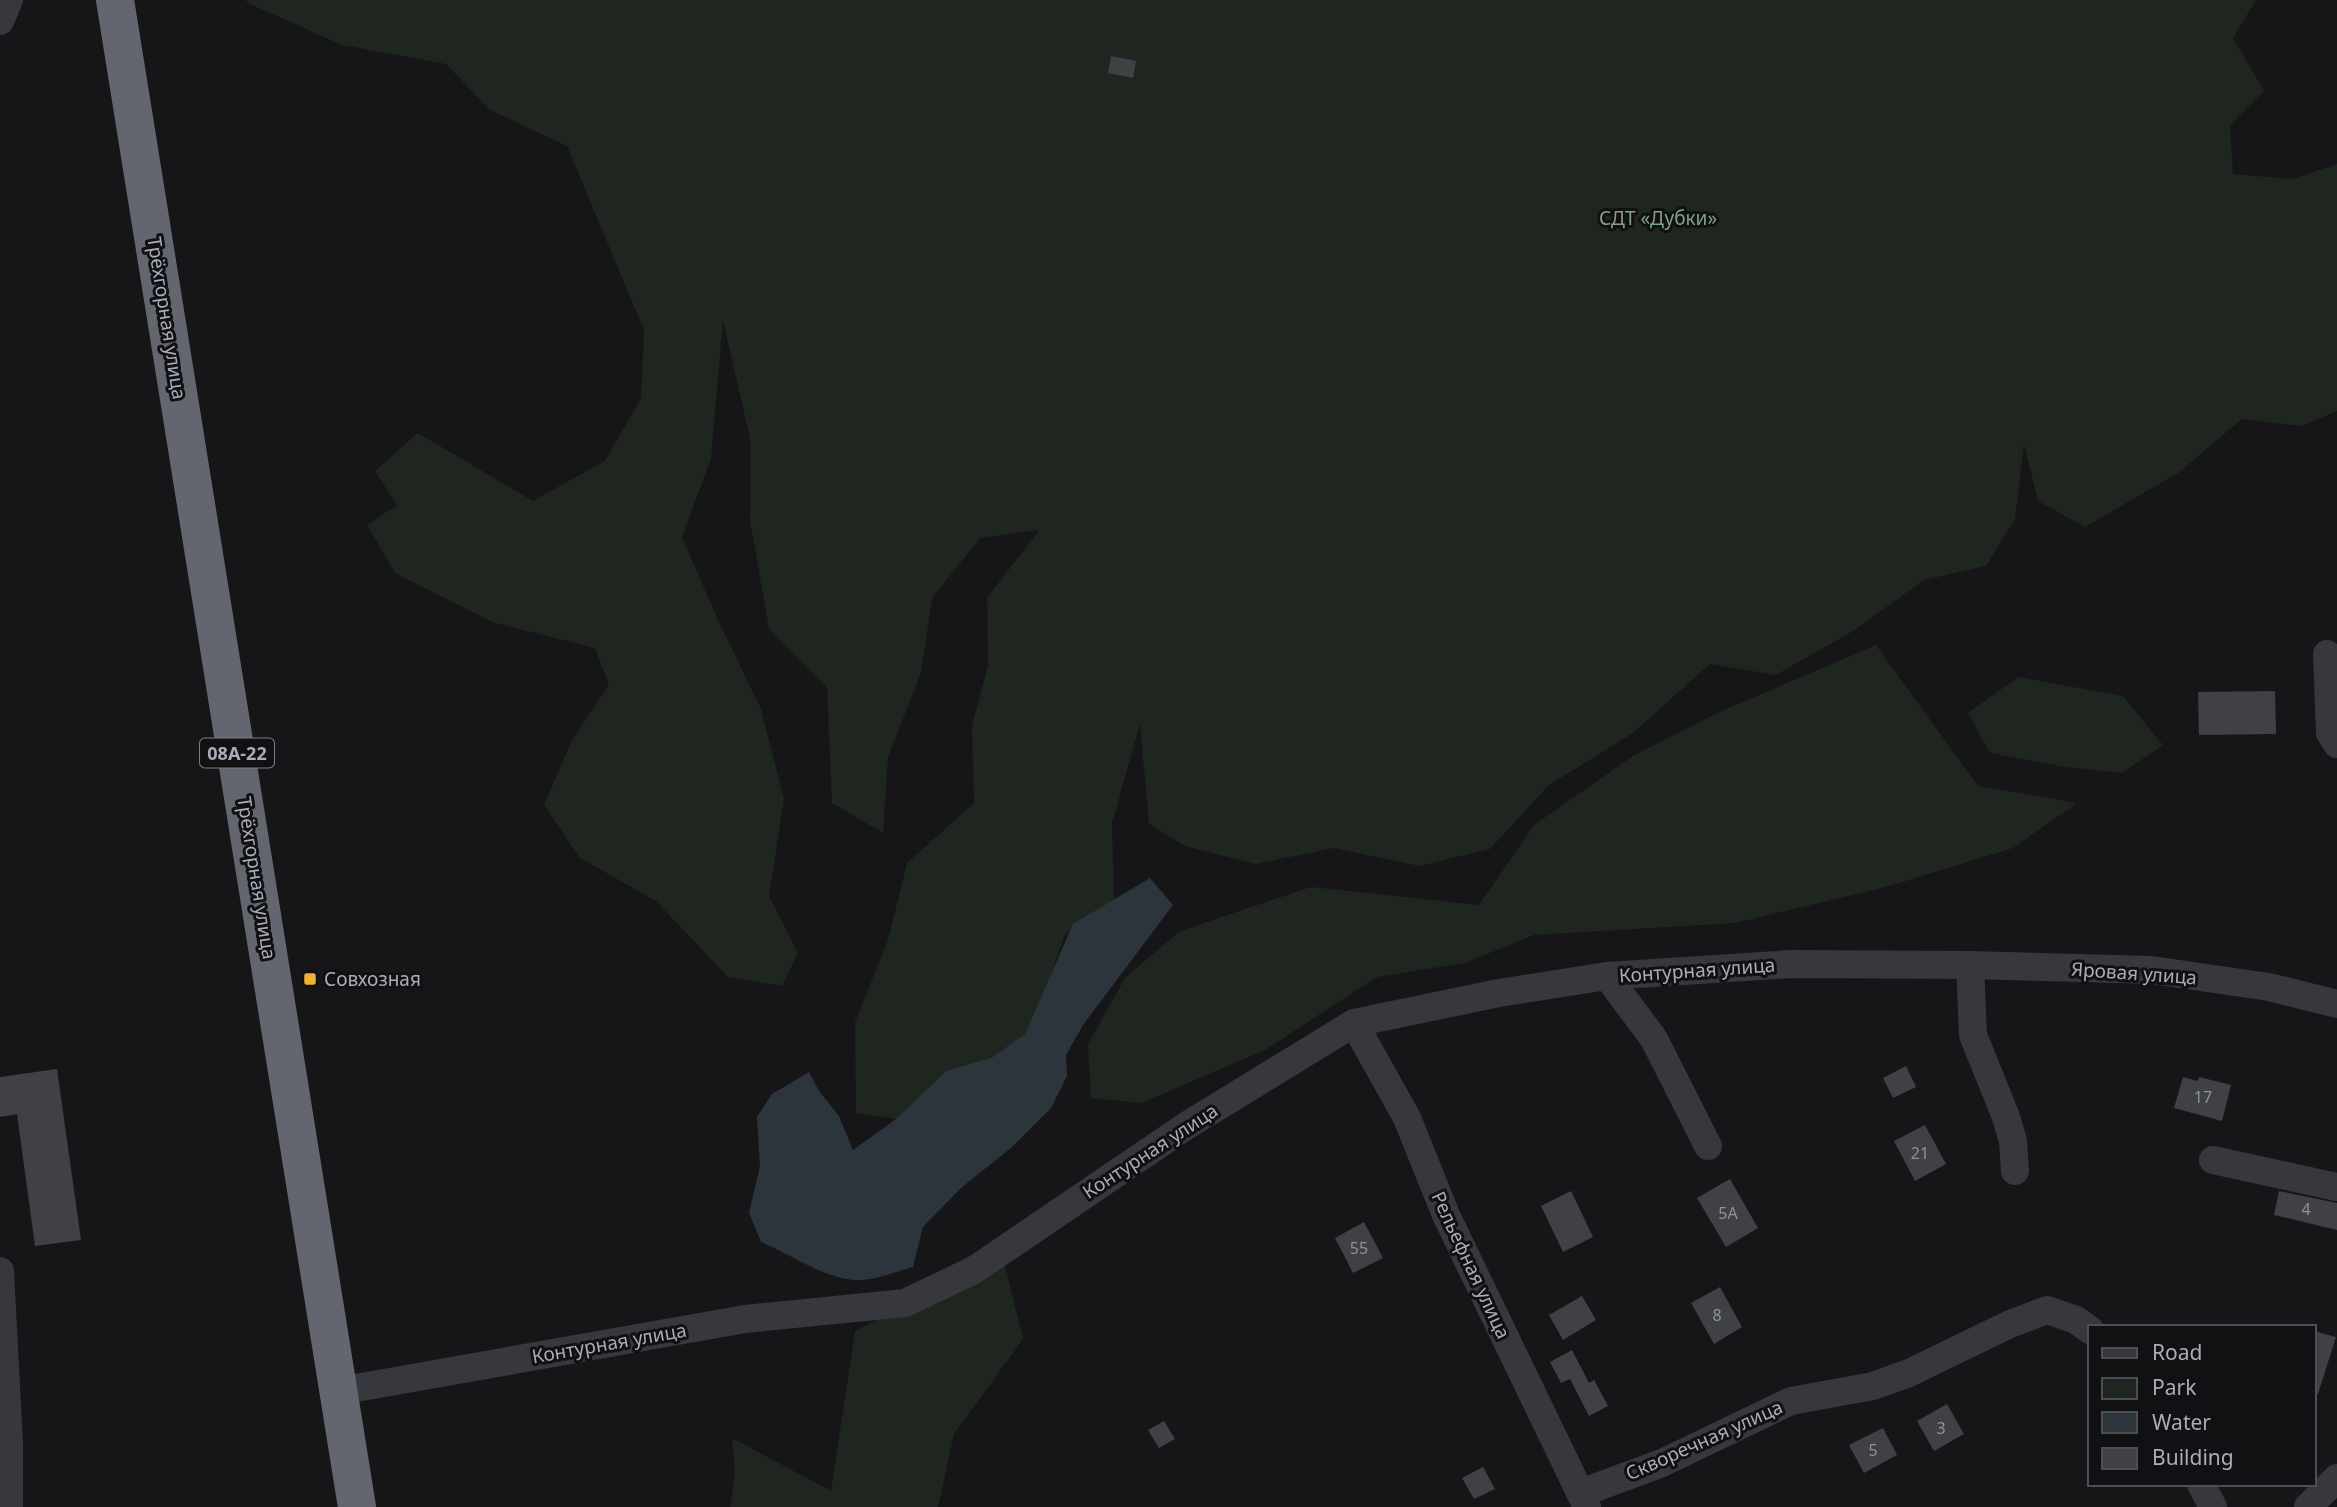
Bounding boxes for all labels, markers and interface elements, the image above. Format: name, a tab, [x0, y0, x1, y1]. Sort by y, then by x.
park label: СДТ «Дубки»	[1599, 205, 1717, 231]
street label: Трёхгорная улица	[141, 235, 193, 401]
road number: 08А-22	[200, 738, 274, 768]
street label: Трёхгорная улица	[231, 795, 283, 961]
street label: Контурная улица	[1618, 952, 1776, 988]
street label: Яровая улица	[2070, 956, 2198, 990]
place label: Совхозная	[324, 966, 421, 992]
marker: Совхозная	[302, 971, 318, 987]
house number: 17	[2194, 1086, 2212, 1108]
street label: Контурная улица	[1077, 1097, 1223, 1205]
house number: 21	[1911, 1142, 1929, 1164]
street label: Рельефная улица	[1425, 1187, 1517, 1343]
house number: 4	[2301, 1198, 2311, 1220]
house number: 5А	[1718, 1202, 1738, 1224]
house number: 55	[1350, 1237, 1368, 1259]
house number: 8	[1712, 1304, 1722, 1326]
street label: Контурная улица	[530, 1317, 688, 1369]
legend	[2088, 1325, 2316, 1486]
text: Road	[2152, 1338, 2202, 1366]
text: Park	[2152, 1373, 2197, 1401]
street label: Скворечная улица	[1621, 1394, 1787, 1486]
text: Water	[2152, 1408, 2211, 1436]
house number: 3	[1936, 1417, 1946, 1439]
house number: 5	[1868, 1439, 1878, 1461]
text: Building	[2152, 1443, 2234, 1471]

